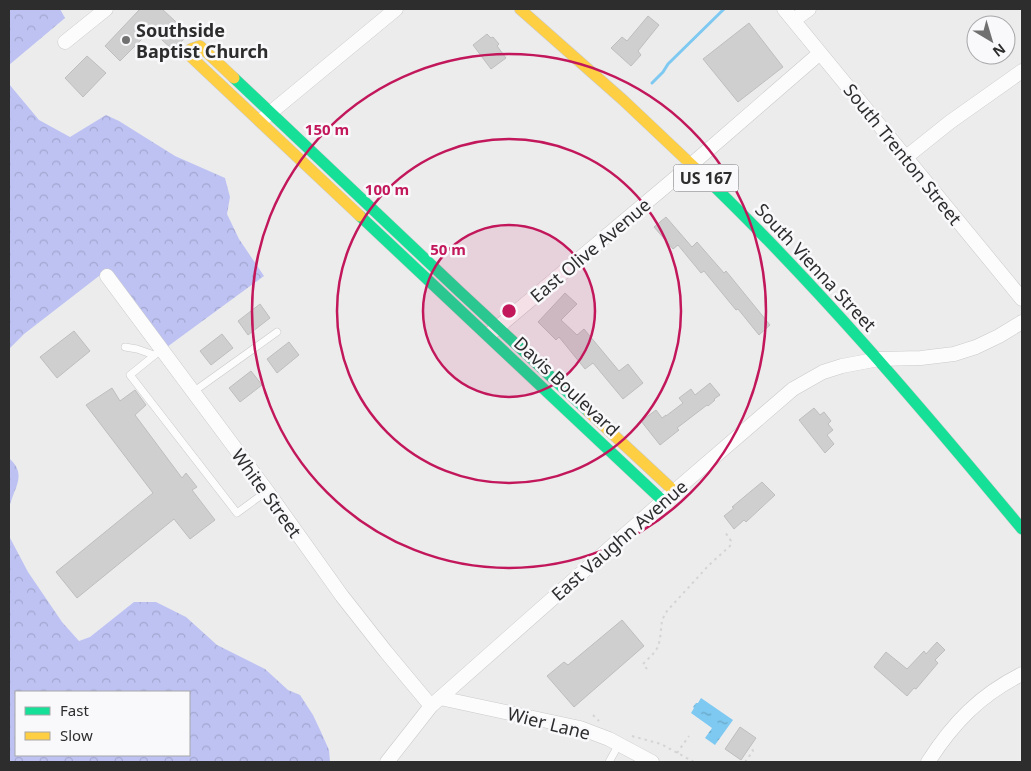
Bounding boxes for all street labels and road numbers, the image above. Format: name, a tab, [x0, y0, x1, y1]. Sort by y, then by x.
street label: South Trenton Street	[839, 78, 968, 230]
road number: US 167	[674, 164, 738, 192]
street label: East Olive Avenue	[525, 192, 655, 308]
street label: South Vienna Street	[750, 198, 882, 337]
street label: Davis Boulevard	[509, 331, 625, 441]
street label: White Street	[227, 444, 308, 543]
street label: East Vaughn Avenue	[546, 474, 692, 606]
street label: Wier Lane	[505, 701, 593, 745]

